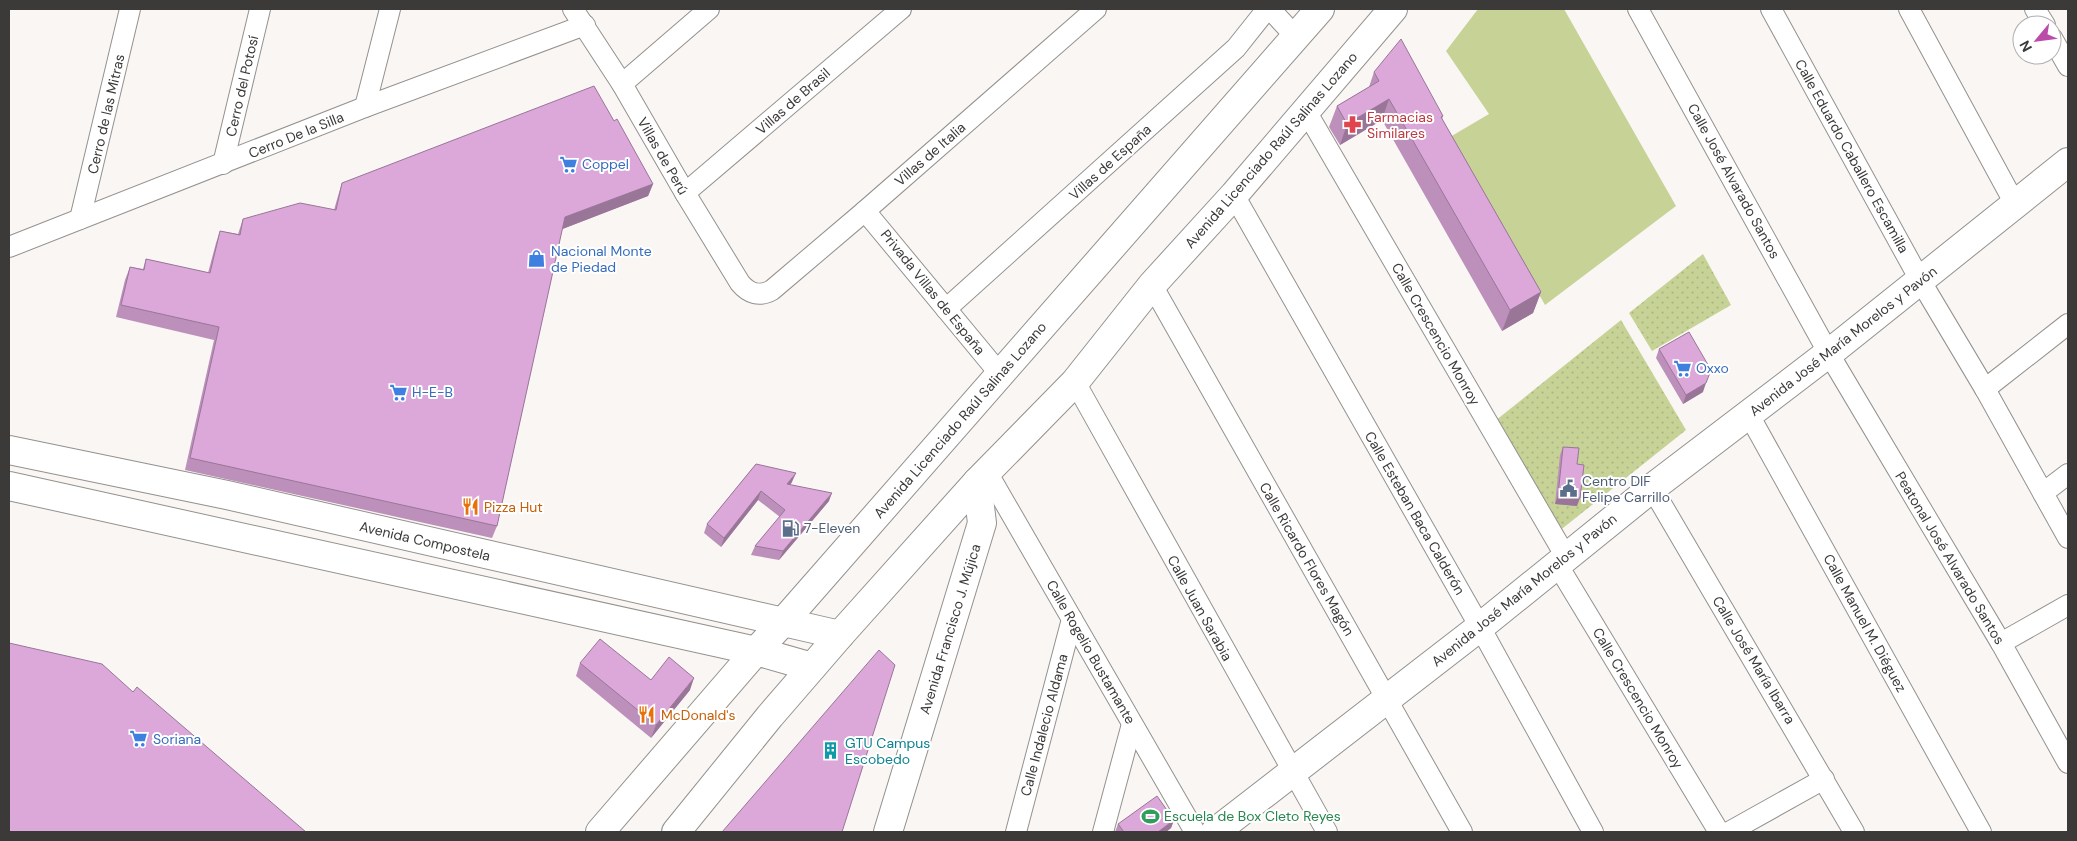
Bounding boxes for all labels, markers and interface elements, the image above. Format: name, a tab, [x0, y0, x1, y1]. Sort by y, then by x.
north arrow	[2012, 15, 2062, 65]
street label: Cerro del Potosí	[222, 33, 263, 138]
text: N	[2015, 37, 2036, 55]
street label: Avenida Licenciado Raúl Salinas Lozano	[1181, 48, 1361, 252]
street label: Cerro de las Mitras	[83, 52, 129, 176]
street label: Calle Eduardo Caballero Escamilla	[1791, 56, 1913, 256]
street label: Villas de Brasil	[752, 64, 834, 138]
street label: Calle José Alvarado Santos	[1684, 100, 1784, 262]
street label: Cerro De la Silla	[246, 108, 346, 162]
place label: Farmacias Similares	[1367, 108, 1433, 142]
street label: Villas de Perú	[634, 114, 692, 198]
pharmacy icon: Farmacias Similares	[1343, 115, 1363, 135]
street label: Villas de Italia	[891, 118, 969, 190]
street label: Villas de España	[1065, 120, 1155, 204]
supermarket icon: Coppel	[558, 154, 578, 174]
place label: Coppel	[582, 155, 629, 173]
street label: Privada Villas de España	[877, 226, 989, 358]
place label: Nacional Monte de Piedad	[551, 242, 652, 276]
shop icon: Nacional Monte de Piedad	[527, 249, 547, 269]
street label: Calle Crescencio Monroy	[1388, 260, 1484, 409]
street label: Avenida José María Morelos y Pavón	[1746, 262, 1940, 420]
street label: Avenida Licenciado Raúl Salinas Lozano	[870, 318, 1050, 522]
supermarket icon: Oxxo	[1672, 358, 1692, 378]
place label: Oxxo	[1696, 359, 1729, 377]
supermarket icon: H-E-B	[388, 382, 408, 402]
place label: H-E-B	[412, 383, 453, 401]
street label: Calle Esteban Baca Calderón	[1361, 428, 1469, 598]
street label: Peatonal José Alvarado Santos	[1891, 468, 2009, 648]
place label: Centro DIF Felipe Carrillo	[1582, 472, 1670, 506]
street label: Calle Ricardo Flores Magón	[1256, 479, 1358, 639]
public building icon: Centro DIF Felipe Carrillo	[1558, 479, 1578, 499]
restaurant icon: Pizza Hut	[460, 497, 480, 517]
place label: Pizza Hut	[484, 498, 543, 516]
street label: Avenida José María Morelos y Pavón	[1428, 510, 1620, 670]
street label: Avenida Compostela	[358, 517, 492, 565]
fuel station icon: 7-Eleven	[780, 518, 800, 538]
place label: 7-Eleven	[804, 519, 860, 537]
street label: Avenida Francisco J. Mújica	[915, 542, 985, 716]
street label: Calle Manuel M. Diéguez	[1820, 551, 1910, 695]
street label: Calle Juan Sarabia	[1163, 552, 1237, 664]
street label: Calle Rogelio Bustamante	[1042, 577, 1140, 727]
street label: Calle José María Ibarra	[1709, 593, 1799, 727]
street label: Calle Crescencio Monroy	[1589, 624, 1687, 772]
street label: Calle Indalecio Aldama	[1016, 652, 1072, 798]
restaurant icon: McDonald's	[637, 705, 657, 725]
place label: McDonald's	[661, 706, 736, 724]
supermarket icon: Soriana	[129, 729, 149, 749]
place label: Soriana	[153, 730, 201, 748]
place label: GTU Campus Escobedo	[845, 734, 930, 768]
building icon: GTU Campus Escobedo	[821, 741, 841, 761]
sports icon: Escuela de Box Cleto Reyes	[1140, 806, 1160, 826]
place label: Escuela de Box Cleto Reyes	[1164, 807, 1341, 825]

